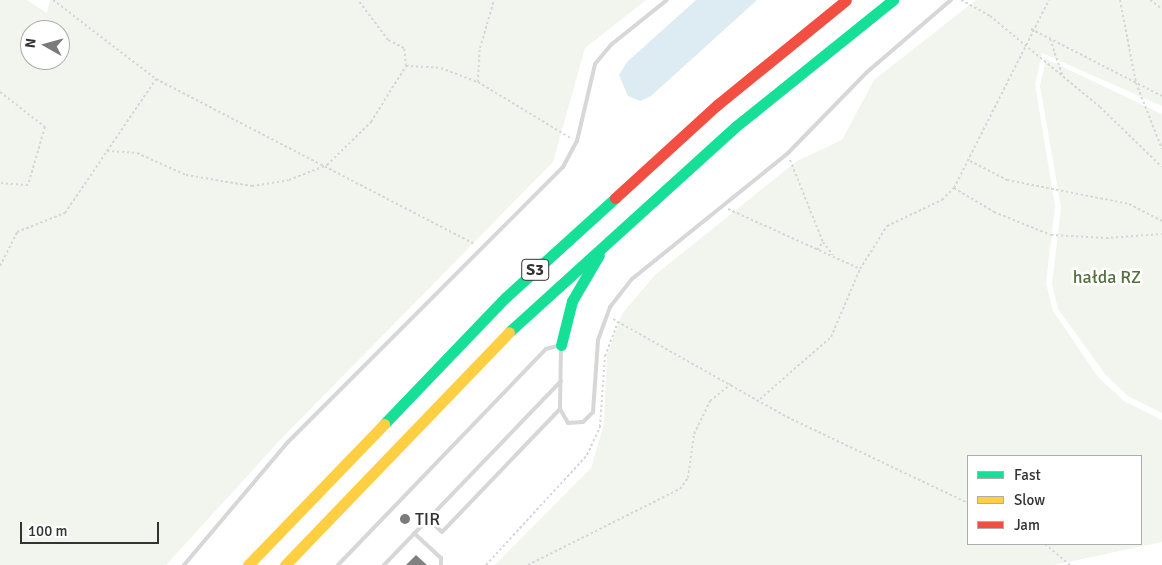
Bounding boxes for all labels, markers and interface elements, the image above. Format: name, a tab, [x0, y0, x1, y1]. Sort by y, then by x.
north arrow	[20, 20, 70, 70]
text: N	[22, 37, 40, 49]
road number: S3	[520, 256, 550, 284]
park label: hałda RZ	[1073, 266, 1141, 288]
legend	[967, 455, 1142, 545]
text: Fast	[1014, 466, 1041, 484]
text: Slow	[1014, 491, 1045, 509]
place label: TIR	[415, 508, 440, 530]
scale bar	[22, 512, 161, 544]
marker: TIR	[399, 513, 411, 525]
text: Jam	[1014, 516, 1040, 534]
text: 100 m	[28, 522, 68, 540]

